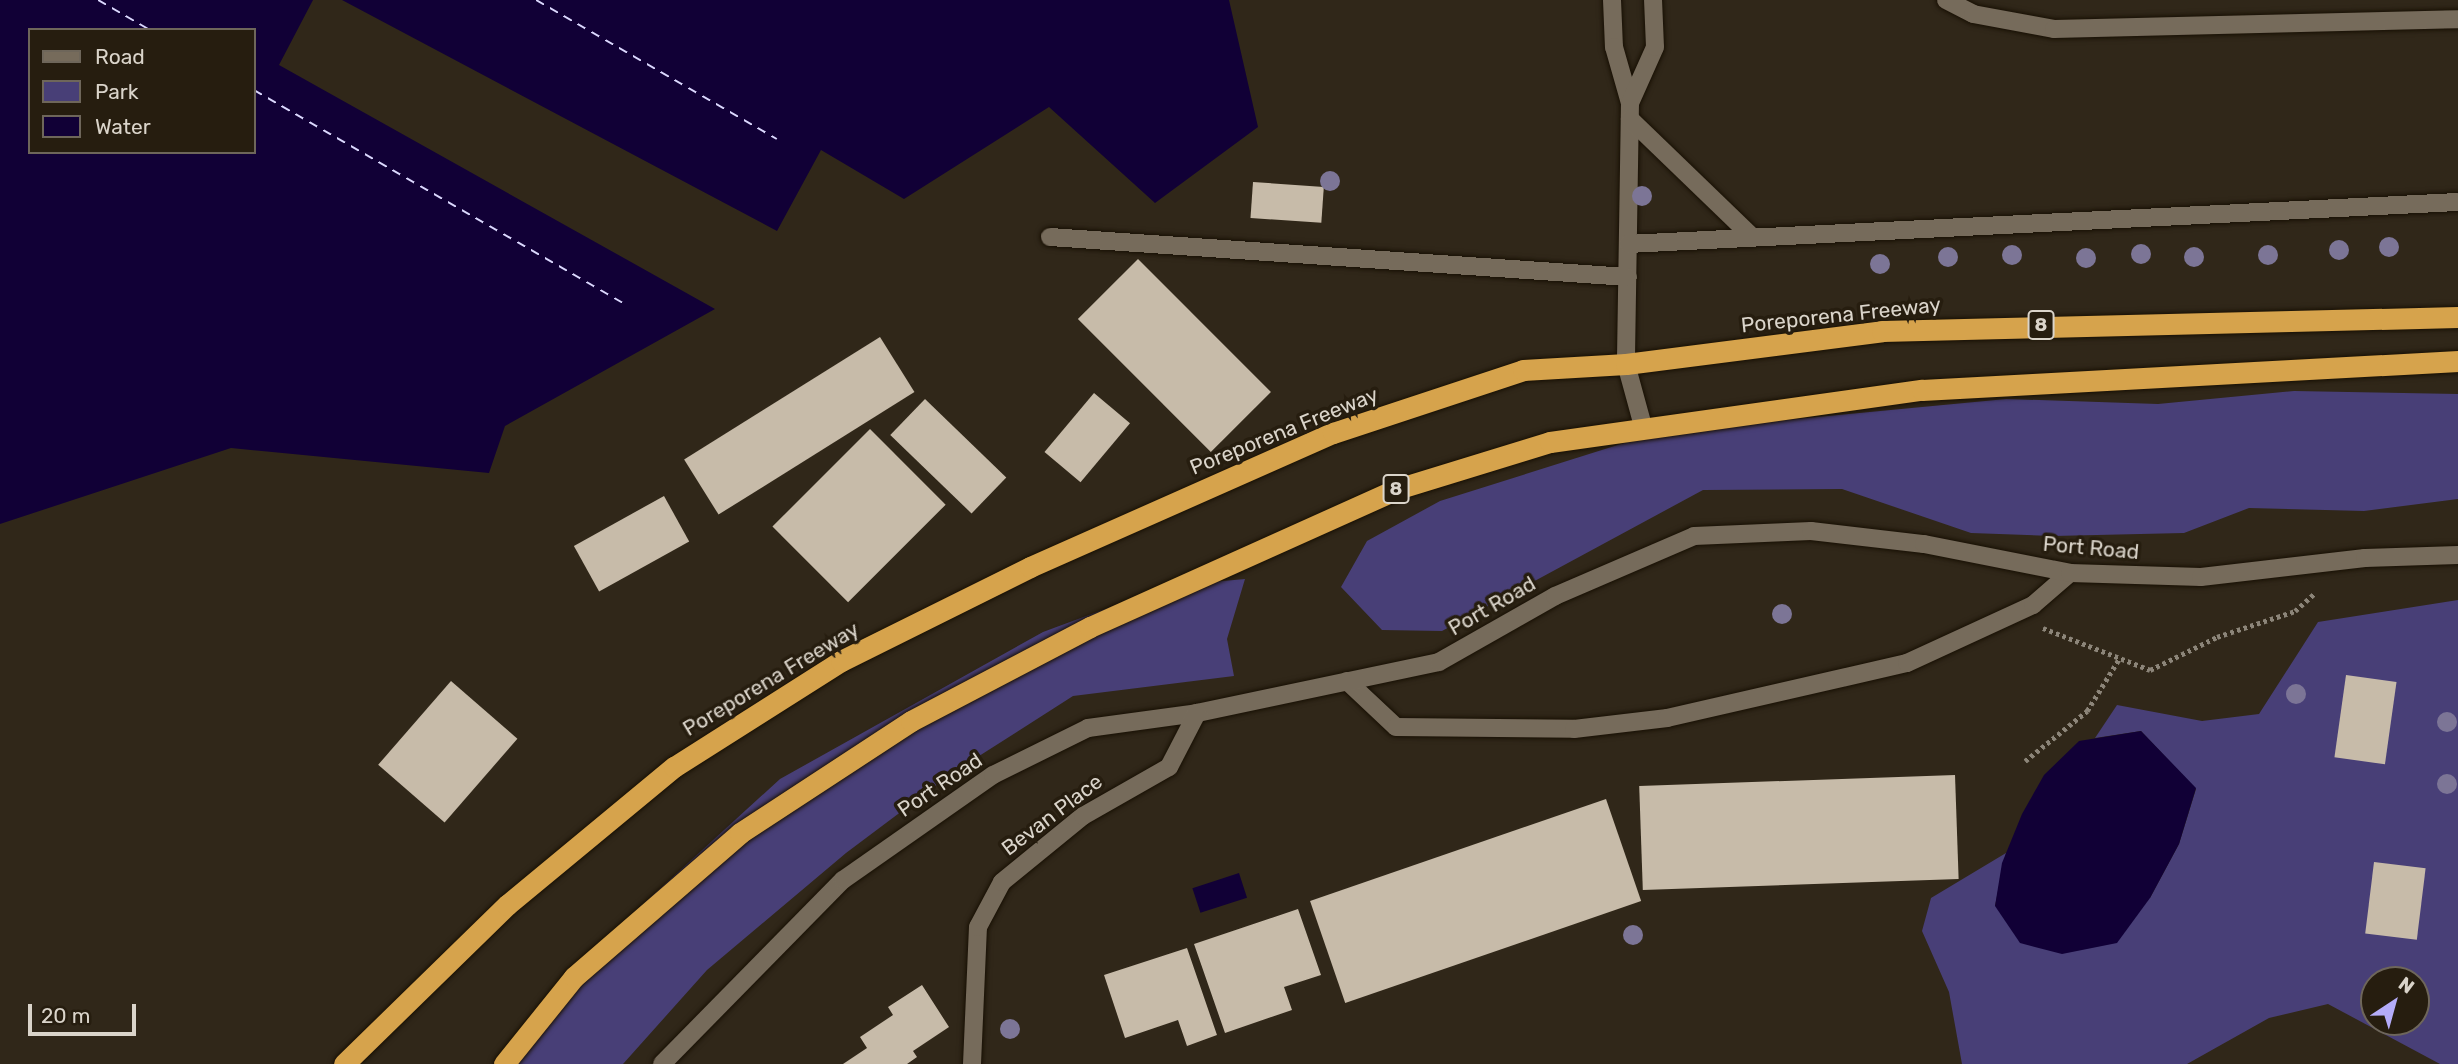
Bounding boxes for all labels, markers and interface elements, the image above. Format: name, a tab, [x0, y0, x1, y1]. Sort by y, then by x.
legend	[28, 28, 256, 154]
text: Road	[95, 44, 145, 69]
text: Park	[95, 79, 139, 104]
text: Water	[95, 114, 151, 139]
street label: Poreporena Freeway	[1740, 292, 1942, 338]
road number: 8	[2027, 310, 2055, 340]
street label: Poreporena Freeway	[1186, 382, 1382, 480]
road number: 8	[1382, 474, 1410, 504]
street label: Port Road	[2042, 531, 2140, 565]
street label: Port Road	[1444, 571, 1540, 641]
street label: Poreporena Freeway	[678, 616, 864, 742]
street label: Port Road	[893, 748, 987, 822]
street label: Bevan Place	[997, 769, 1107, 861]
north arrow	[2360, 966, 2430, 1036]
text: N	[2394, 972, 2419, 999]
scale bar	[32, 990, 140, 1034]
text: 20 m	[41, 1003, 90, 1028]

